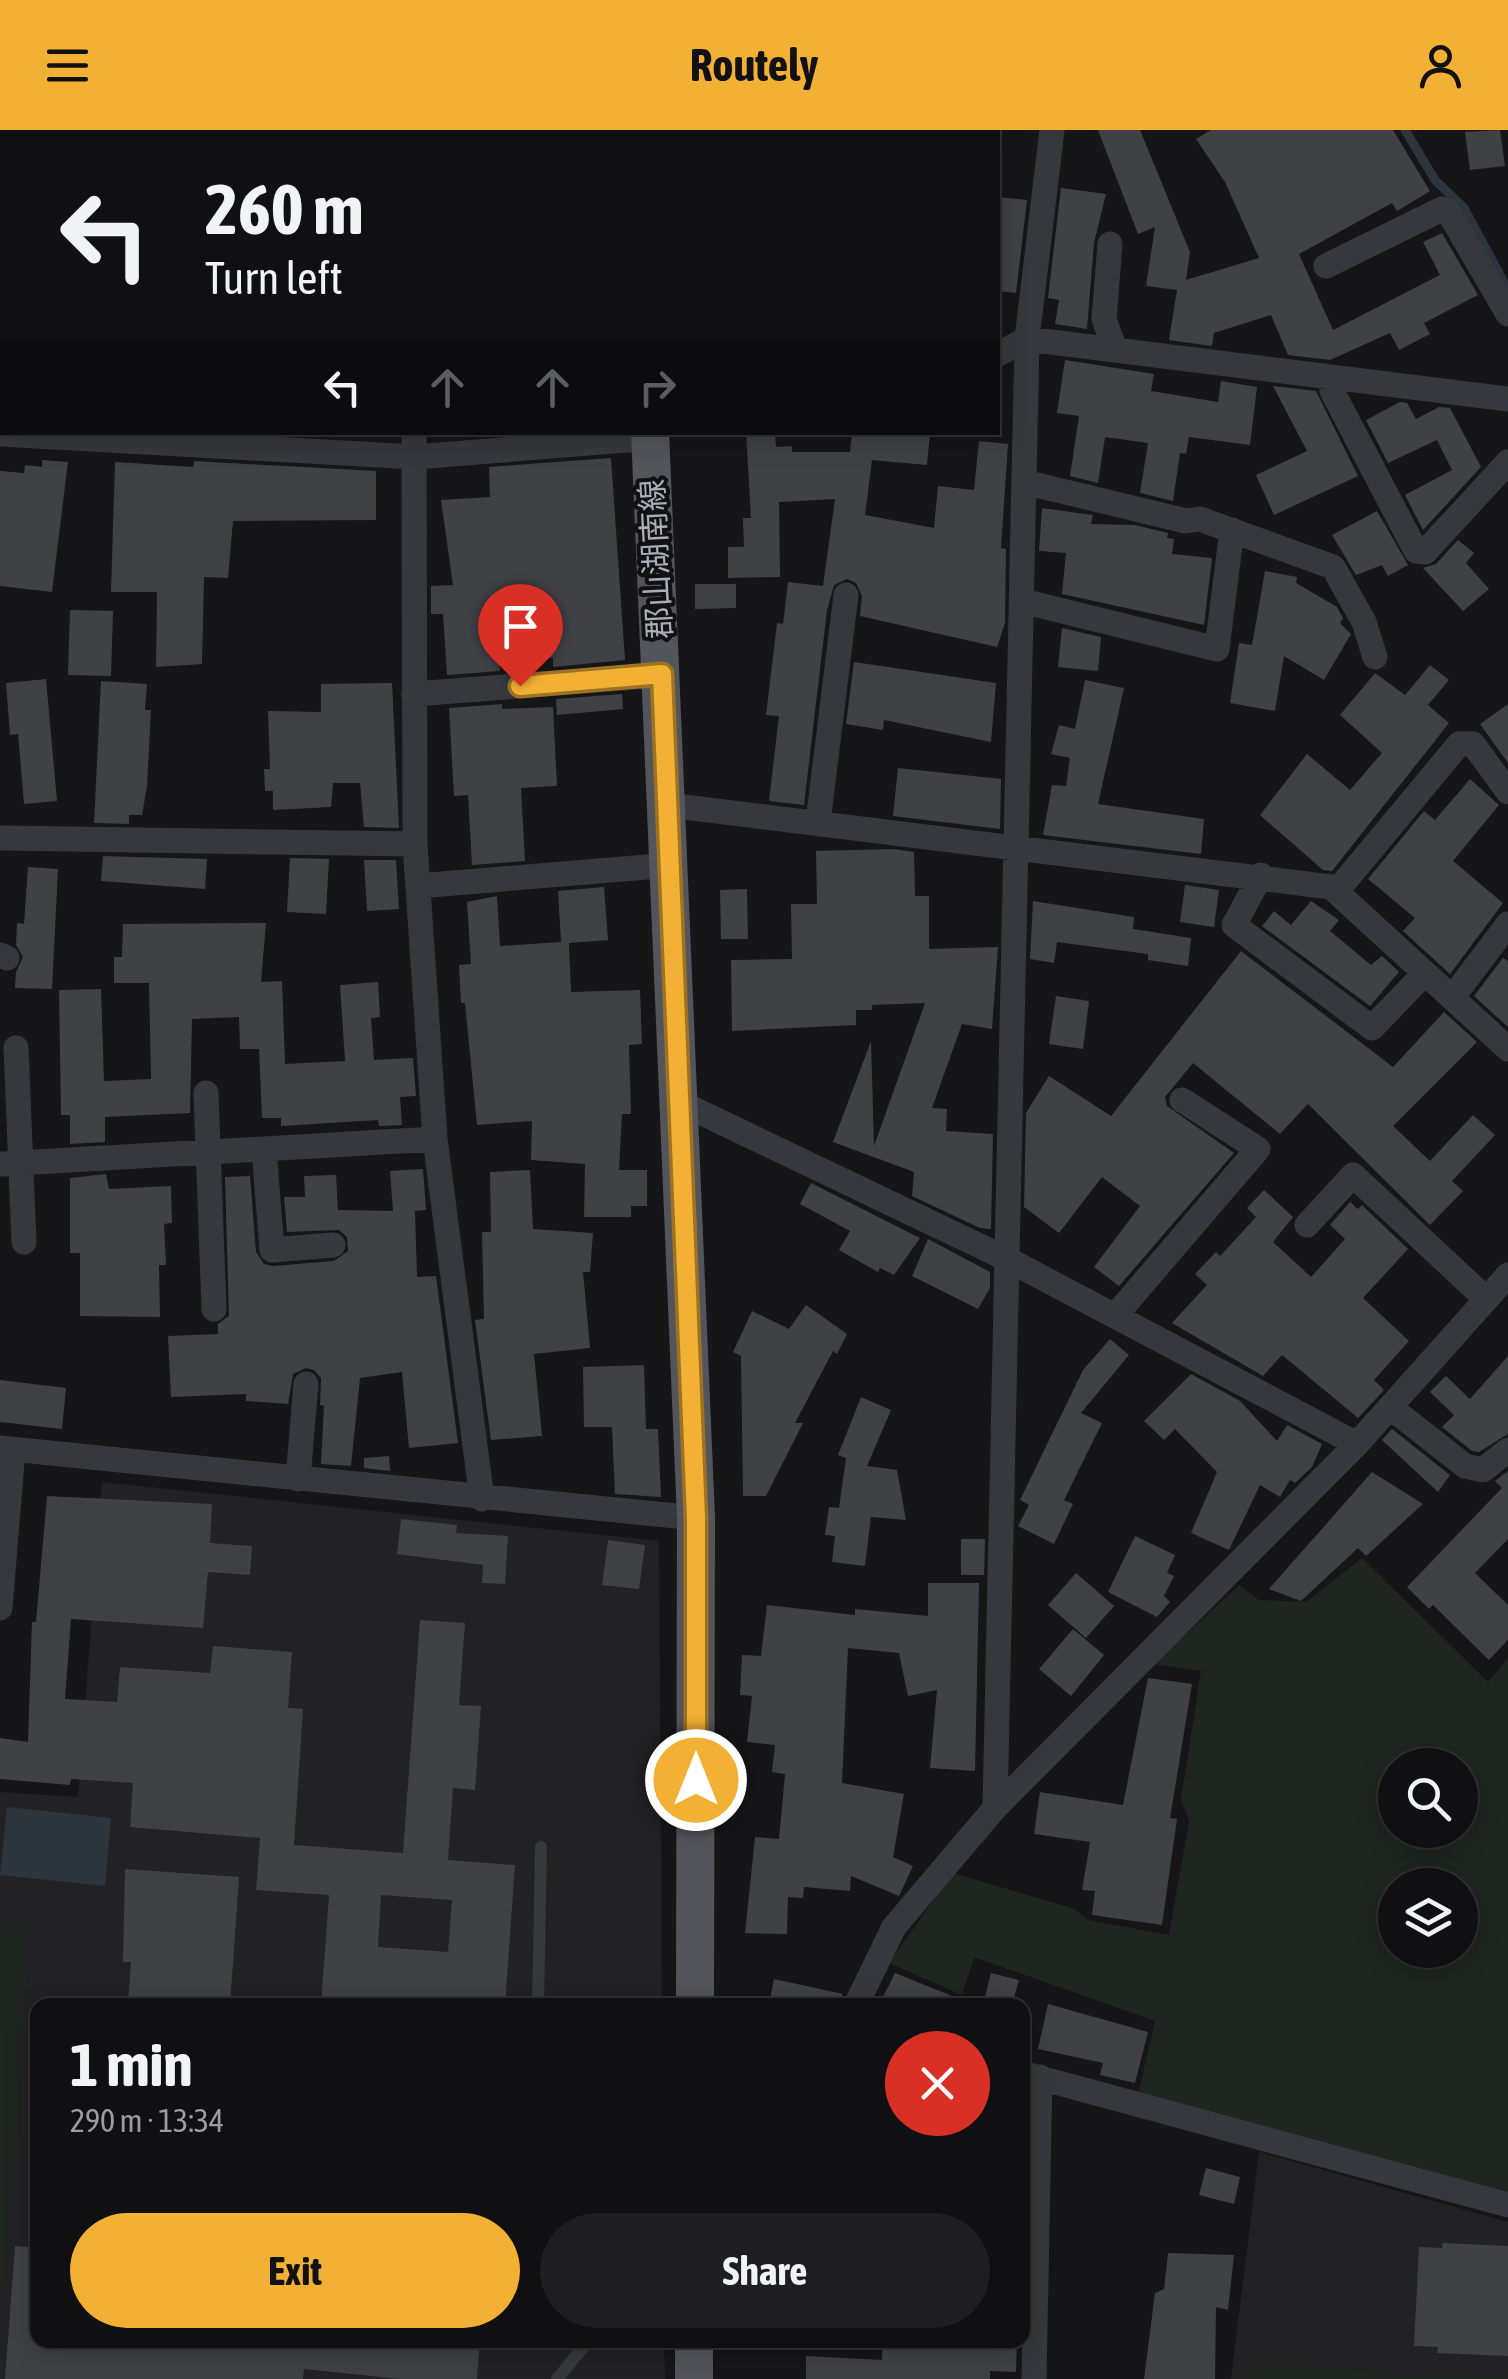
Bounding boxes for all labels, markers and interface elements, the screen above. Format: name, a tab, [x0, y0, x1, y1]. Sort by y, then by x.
icon: menu	[40, 38, 95, 93]
icon: person	[1413, 38, 1468, 93]
text: Routely	[690, 39, 818, 91]
text: 260 m	[205, 169, 364, 249]
icon: left	[40, 170, 170, 300]
text: Turn left	[205, 252, 343, 304]
icon: left	[315, 360, 370, 415]
icon: ahead	[420, 360, 475, 415]
icon: ahead	[525, 360, 580, 415]
icon: right	[630, 360, 685, 415]
street label: 郡山湖南線	[633, 478, 678, 640]
pin	[478, 584, 563, 687]
icon: arrive	[493, 599, 548, 654]
position arrow	[644, 1728, 748, 1832]
map controls	[1378, 1748, 1478, 1968]
button: search	[1378, 1748, 1478, 1848]
button: layers	[1378, 1868, 1478, 1968]
text: 1 min	[70, 2030, 193, 2099]
button: close	[885, 2031, 990, 2136]
text: 290 m · 13:34	[70, 2102, 224, 2139]
button: Exit	[70, 2213, 520, 2328]
button: Share	[540, 2213, 990, 2328]

